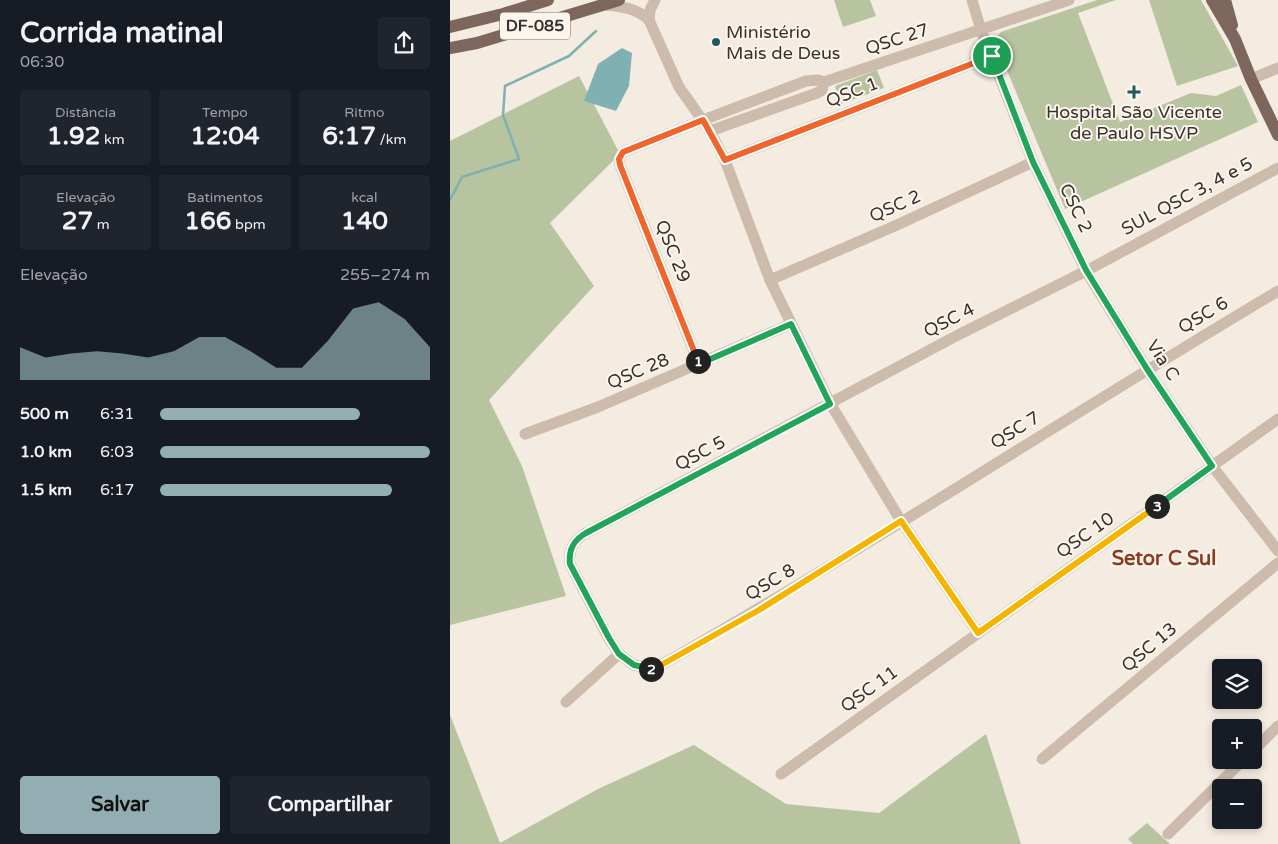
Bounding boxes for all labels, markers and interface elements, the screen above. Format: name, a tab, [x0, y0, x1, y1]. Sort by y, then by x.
road number: DF-085	[500, 12, 570, 40]
text: Corrida matinal	[20, 16, 224, 50]
button: share	[378, 17, 430, 69]
street label: QSC 27	[862, 18, 932, 60]
place label: Ministério Mais de Deus	[726, 21, 841, 64]
pin	[971, 35, 1013, 77]
marker: Ministério Mais de Deus	[710, 36, 722, 48]
icon: arrive	[978, 42, 1006, 70]
text: 06:30	[20, 52, 64, 72]
street label: QSC 1	[823, 72, 881, 112]
marker: Hospital São Vicente de Paulo HSVP	[1127, 85, 1141, 99]
place label: Hospital São Vicente de Paulo HSVP	[1046, 101, 1222, 144]
text: Distância	[55, 104, 116, 121]
text: Tempo	[202, 104, 248, 121]
text: Ritmo	[344, 104, 384, 121]
text: 1.92	[47, 121, 100, 151]
text: 12:04	[190, 121, 260, 151]
text: 6:17	[322, 121, 376, 151]
text: km	[100, 131, 125, 148]
text: /km	[376, 131, 406, 148]
street label: SUL QSC 3, 4 e 5	[1118, 152, 1256, 240]
street label: CSC 2	[1055, 180, 1097, 236]
street label: QSC 2	[866, 185, 924, 227]
text: Elevação	[56, 189, 115, 206]
text: Batimentos	[187, 189, 263, 206]
text: kcal	[351, 189, 377, 206]
text: 27	[62, 206, 93, 236]
text: 166	[184, 206, 231, 236]
text: 140	[341, 206, 388, 236]
text: m	[93, 216, 110, 233]
text: bpm	[231, 216, 266, 233]
street label: QSC 29	[651, 217, 695, 285]
text: Elevação	[20, 265, 88, 285]
text: 255–274 m	[340, 265, 430, 285]
street label: QSC 6	[1174, 292, 1232, 338]
street label: QSC 4	[920, 298, 978, 342]
street label: Via C	[1142, 336, 1184, 384]
street label: QSC 28	[604, 348, 672, 394]
pin: 1	[686, 348, 710, 374]
text: 1	[694, 353, 703, 370]
text: 500 m	[20, 404, 69, 424]
text: 6:31	[100, 404, 134, 424]
street label: QSC 7	[986, 406, 1044, 454]
street label: QSC 5	[671, 431, 729, 475]
text: 1.0 km	[20, 442, 72, 462]
text: 6:03	[100, 442, 134, 462]
text: 1.5 km	[20, 480, 72, 500]
text: 6:17	[100, 480, 134, 500]
pin: 3	[1144, 494, 1170, 518]
text: 3	[1153, 498, 1162, 515]
street label: QSC 10	[1052, 507, 1118, 563]
district label: Setor C Sul	[1112, 547, 1216, 571]
street label: QSC 8	[741, 559, 799, 605]
street label: QSC 13	[1117, 618, 1181, 676]
pin: 2	[638, 656, 664, 682]
map controls	[1212, 659, 1262, 829]
button: layers	[1212, 659, 1262, 709]
text: 2	[647, 661, 656, 678]
street label: QSC 11	[836, 661, 902, 717]
button: +	[1212, 719, 1262, 769]
button: Salvar	[20, 776, 220, 834]
button: Compartilhar	[230, 776, 430, 834]
button: −	[1212, 779, 1262, 829]

